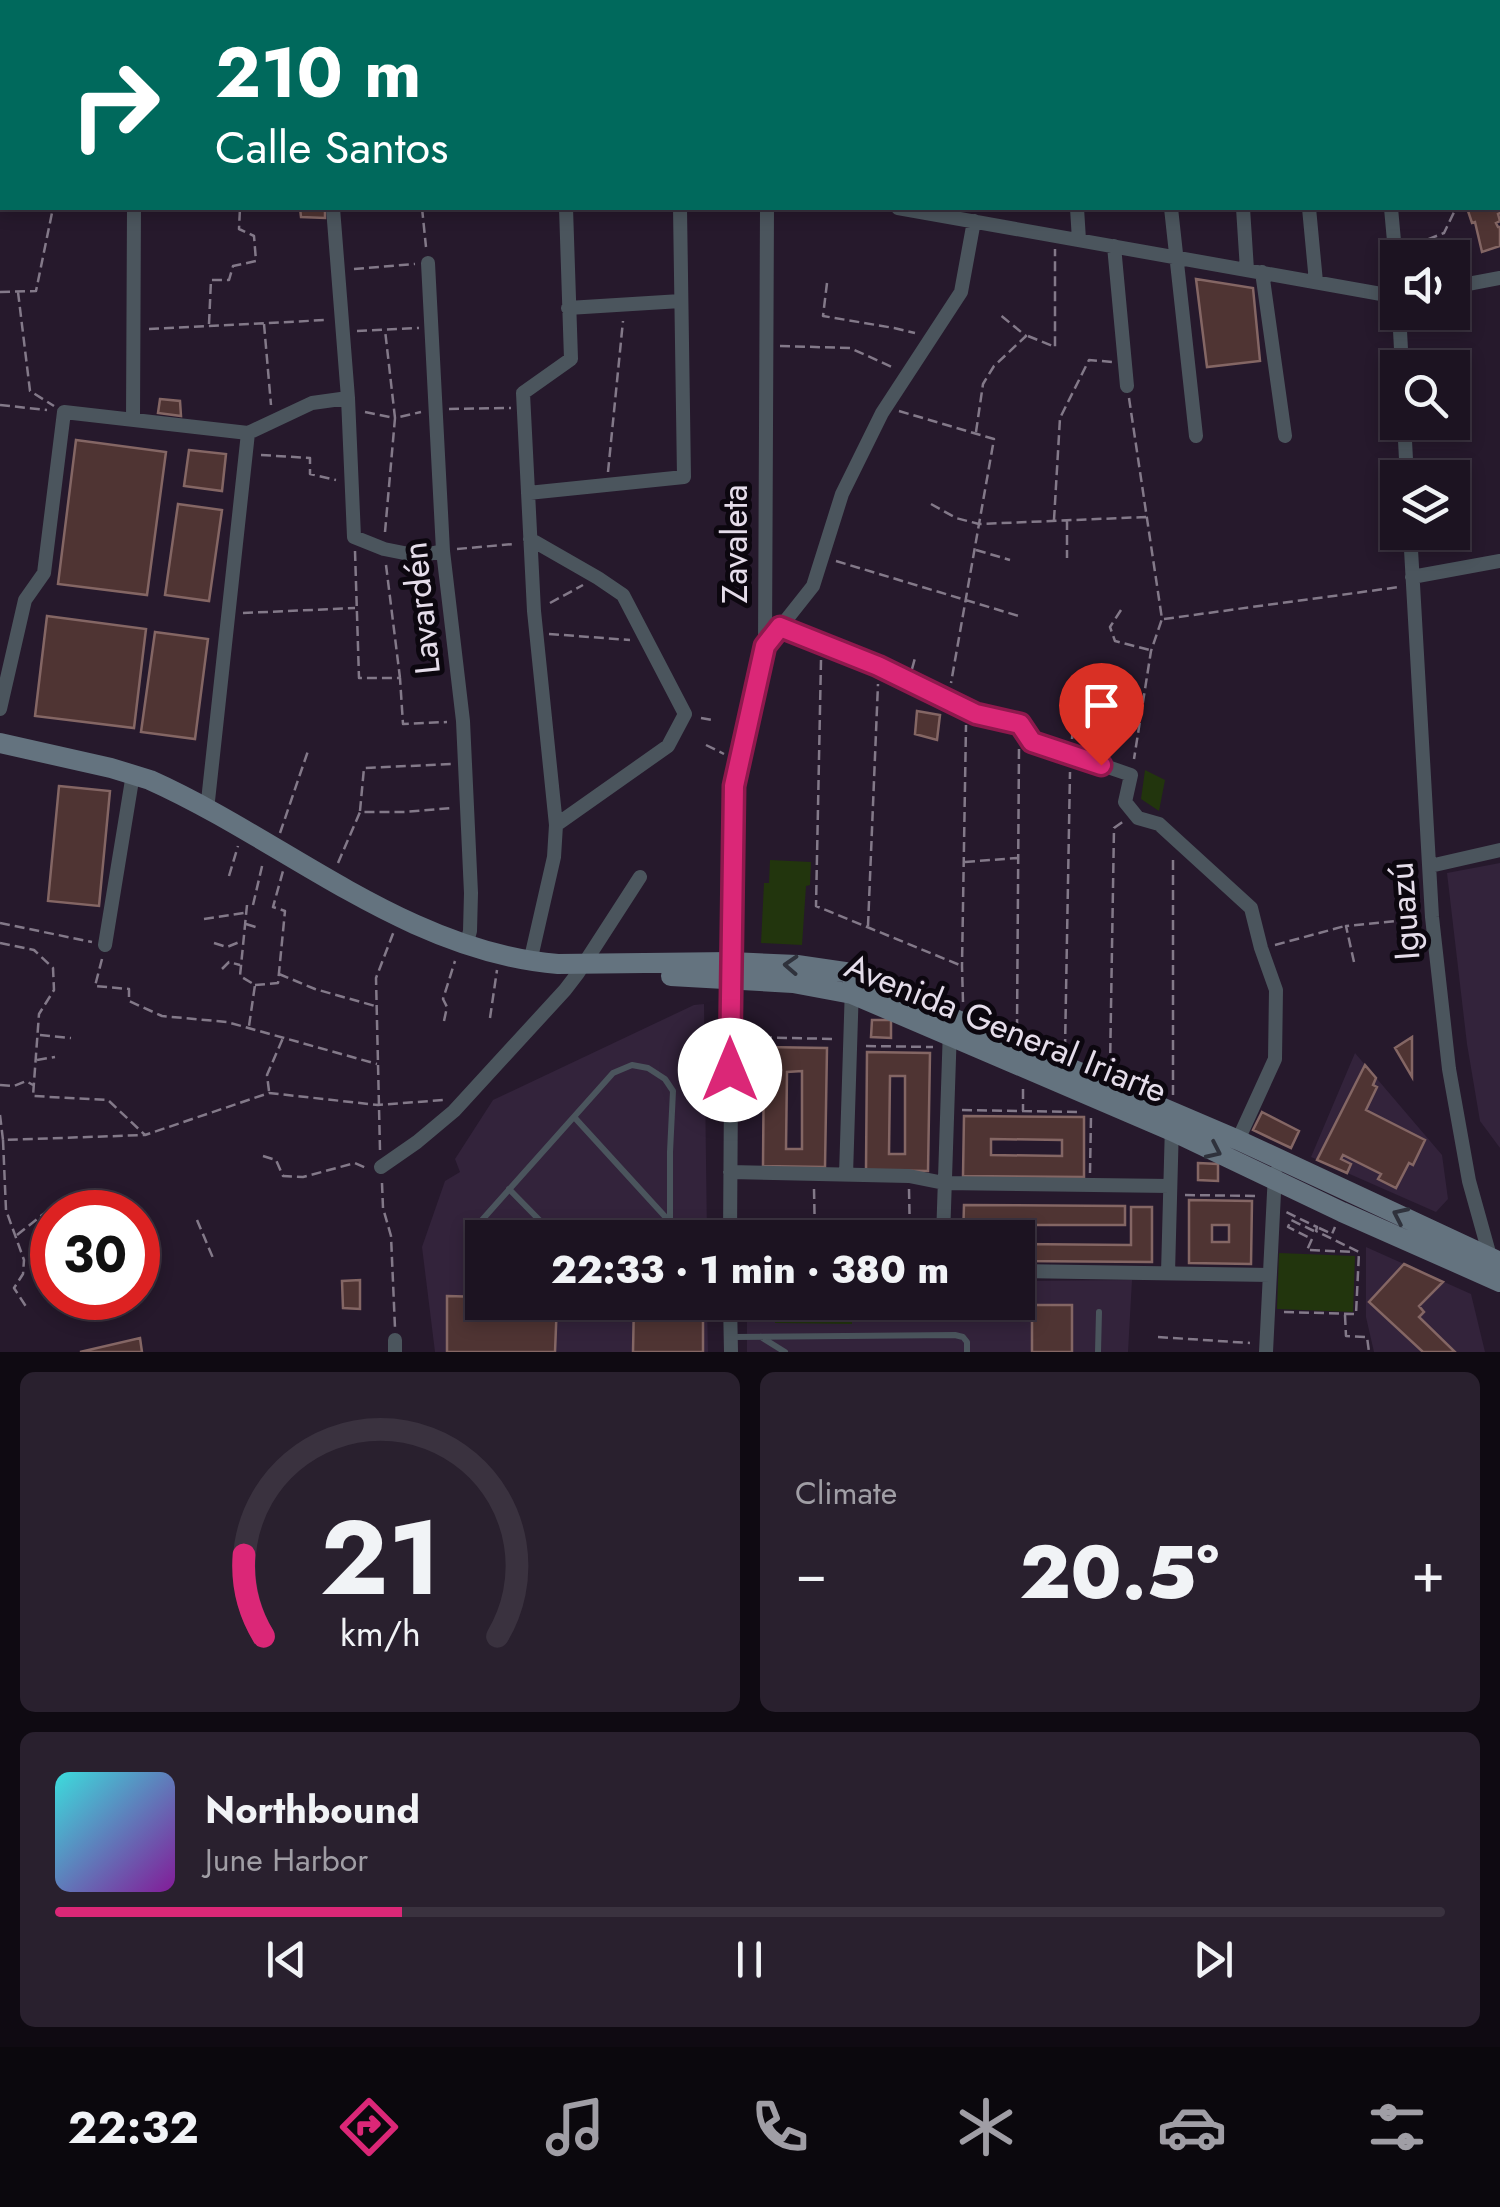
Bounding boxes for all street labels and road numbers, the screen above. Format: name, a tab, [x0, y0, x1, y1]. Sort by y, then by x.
street label: Zavaleta	[710, 484, 760, 604]
street label: Lavardén	[389, 539, 453, 677]
street label: Iguazú	[1376, 860, 1432, 962]
street label: Avenida General Iriarte	[838, 941, 1174, 1115]

